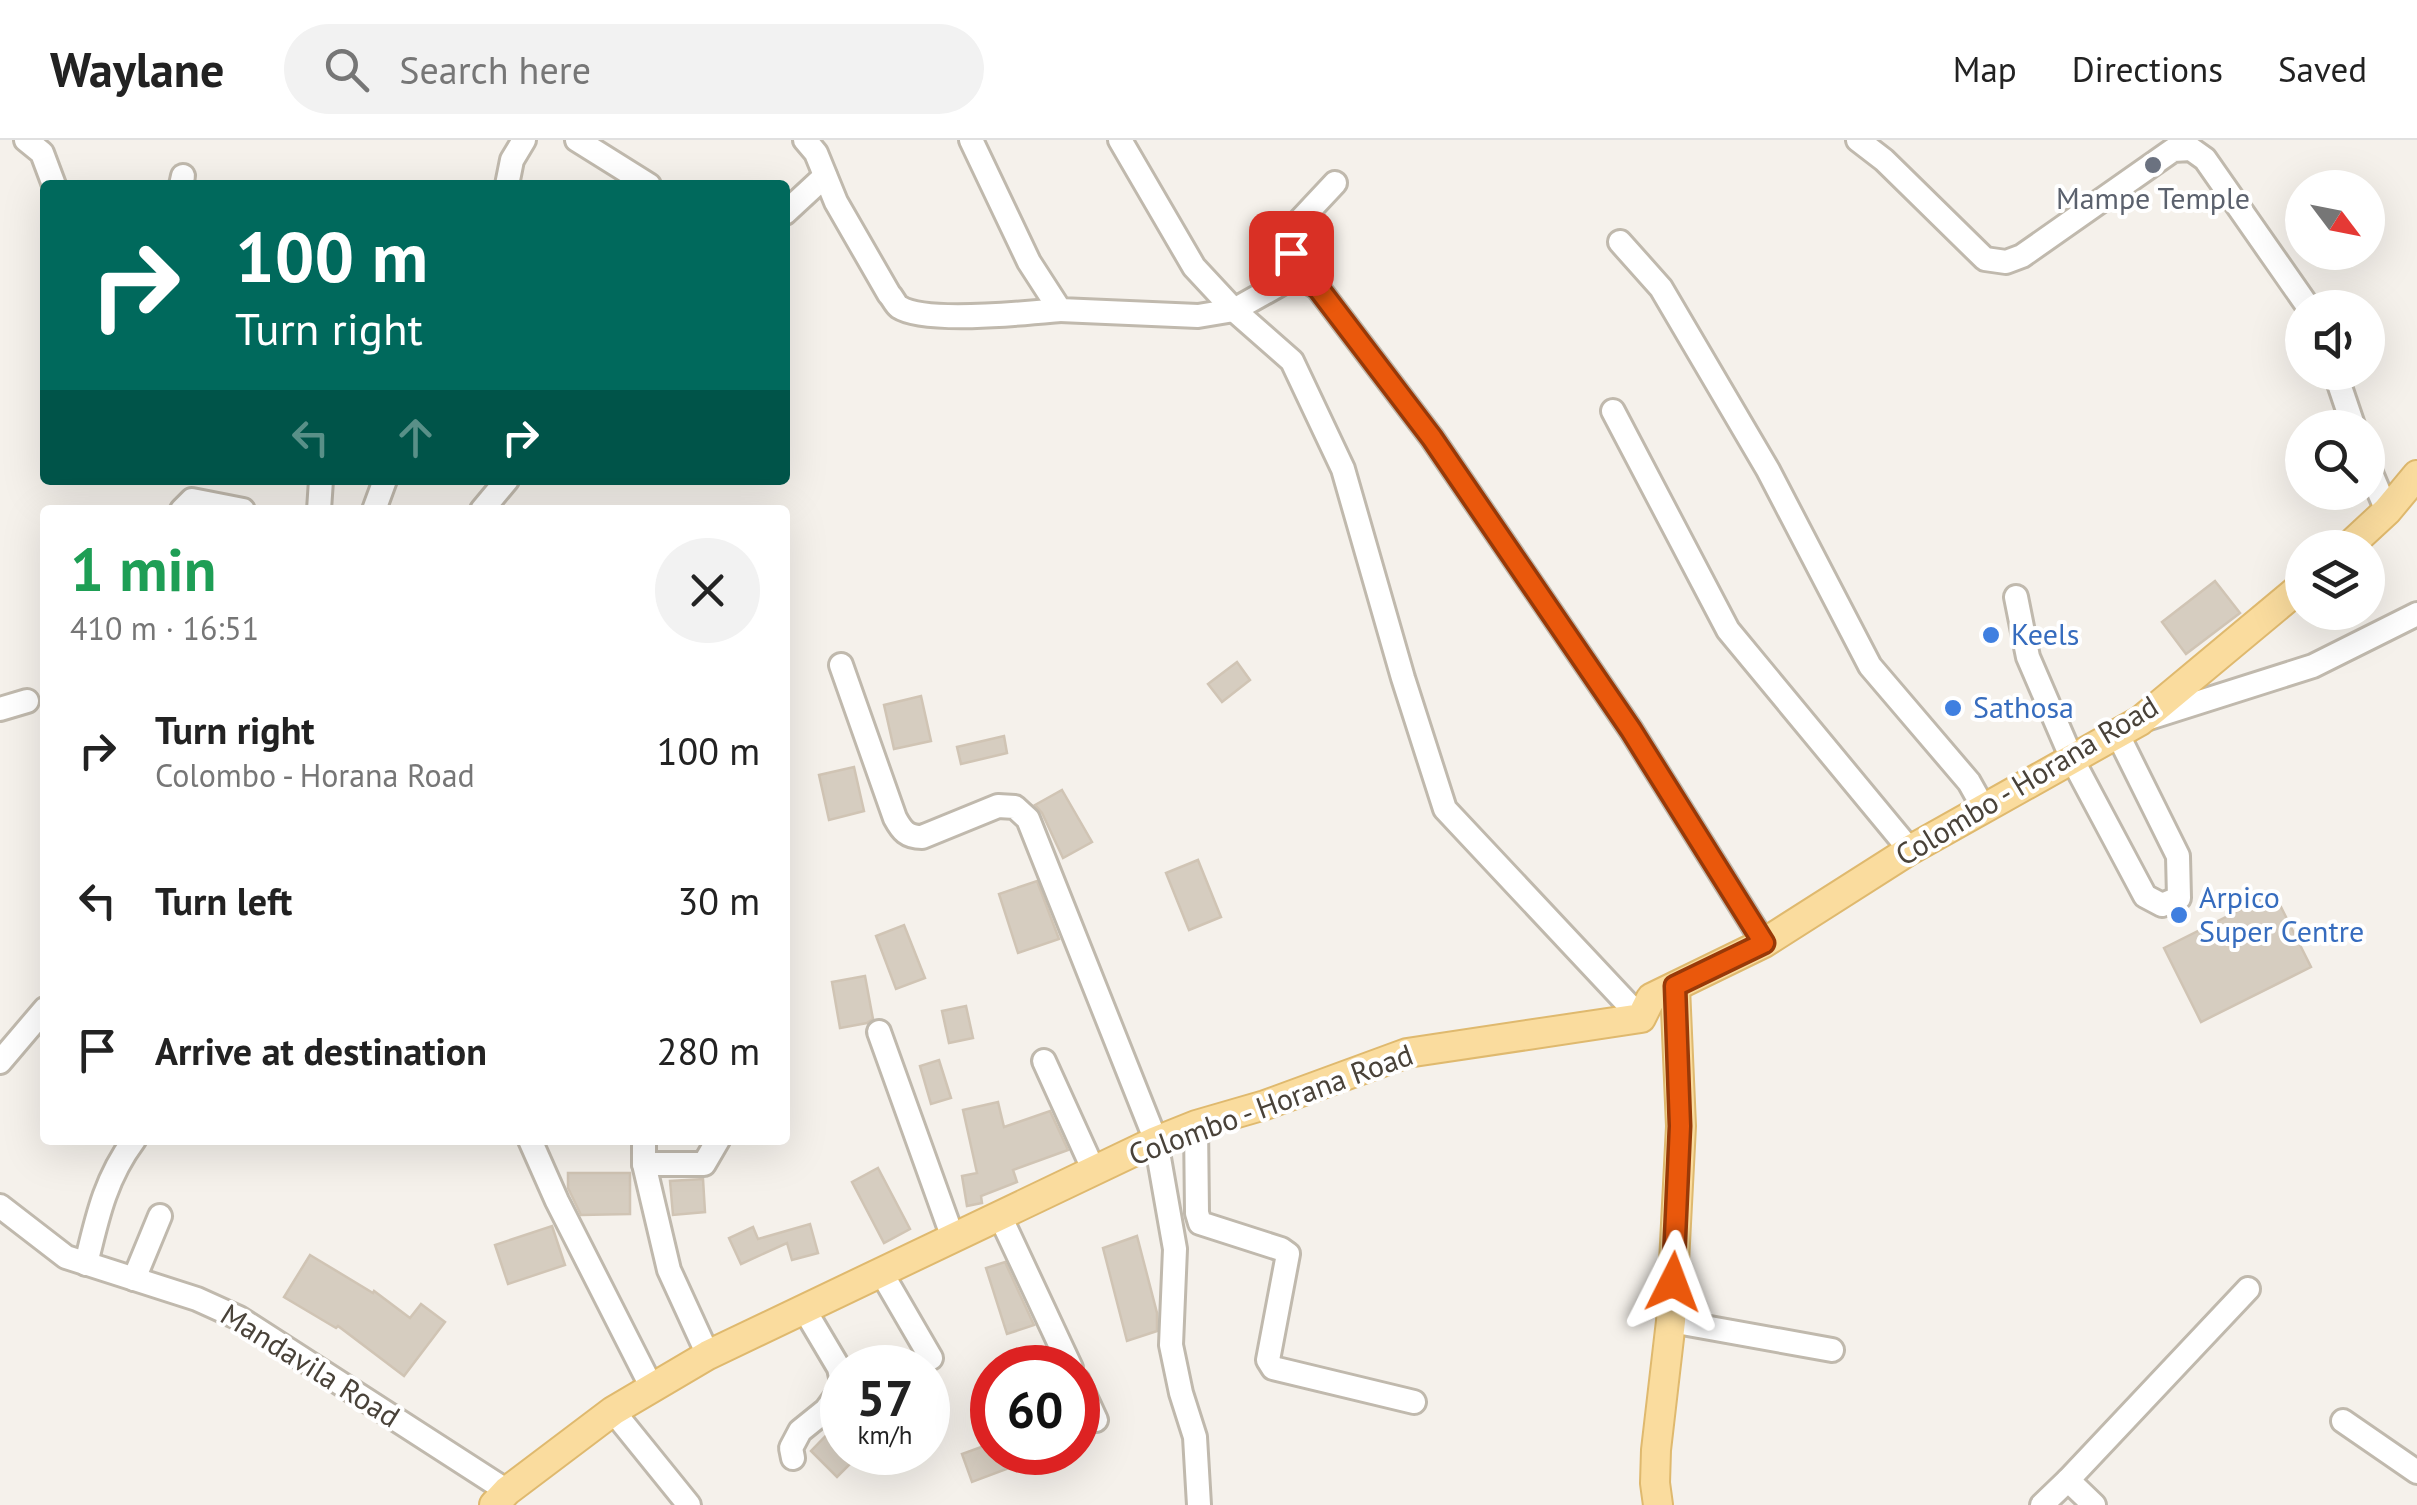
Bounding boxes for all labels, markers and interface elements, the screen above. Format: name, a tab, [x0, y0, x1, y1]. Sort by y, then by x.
search box	[284, 24, 984, 114]
text: Waylane	[50, 38, 224, 100]
icon: search	[319, 42, 374, 97]
text: Search here	[399, 45, 591, 94]
text: Map	[1953, 46, 2017, 92]
text: Directions	[2072, 46, 2223, 92]
text: Saved	[2278, 46, 2367, 92]
marker: Mampe Temple	[2142, 154, 2164, 176]
north arrow	[2285, 170, 2385, 270]
map controls	[2285, 170, 2385, 630]
place label: Mampe Temple	[2056, 178, 2250, 217]
text: 100 m	[235, 211, 428, 301]
pin	[1249, 211, 1334, 296]
icon: right	[70, 220, 200, 350]
icon: arrive	[1264, 226, 1319, 281]
button: sound	[2285, 290, 2385, 390]
text: Turn right	[235, 299, 423, 357]
icon: left	[283, 410, 338, 465]
icon: ahead	[388, 410, 443, 465]
icon: right	[493, 410, 548, 465]
button: search	[2285, 410, 2385, 510]
text: 1 min	[70, 530, 216, 608]
button: layers	[2285, 530, 2385, 630]
button: close	[655, 538, 760, 643]
text: 410 m · 16:51	[70, 607, 259, 649]
place label: Keels	[2011, 614, 2079, 653]
marker: Keels	[1980, 624, 2002, 646]
street label: Colombo - Horana Road	[1888, 686, 2165, 874]
place label: Sathosa	[1973, 687, 2074, 726]
marker: Sathosa	[1942, 697, 1964, 719]
text: Turn right	[155, 705, 315, 754]
icon: right	[70, 723, 125, 778]
text: 100 m	[657, 726, 760, 775]
text: Colombo - Horana Road	[155, 754, 475, 796]
icon: left	[70, 873, 125, 928]
text: Turn left	[155, 876, 292, 925]
text: 30 m	[678, 876, 760, 925]
place label: Arpico Super Centre	[2199, 877, 2364, 950]
marker: Arpico Super Centre	[2168, 904, 2190, 926]
icon: arrive	[70, 1023, 125, 1078]
text: Arrive at destination	[155, 1026, 487, 1075]
text: 280 m	[657, 1026, 760, 1075]
street label: Colombo - Horana Road	[1123, 1034, 1418, 1173]
position arrow	[1621, 1230, 1725, 1334]
street label: Mandavila Road	[214, 1294, 408, 1435]
speed limit sign: 60	[970, 1345, 1100, 1475]
text: 57	[857, 1365, 913, 1430]
text: km/h	[858, 1419, 912, 1451]

